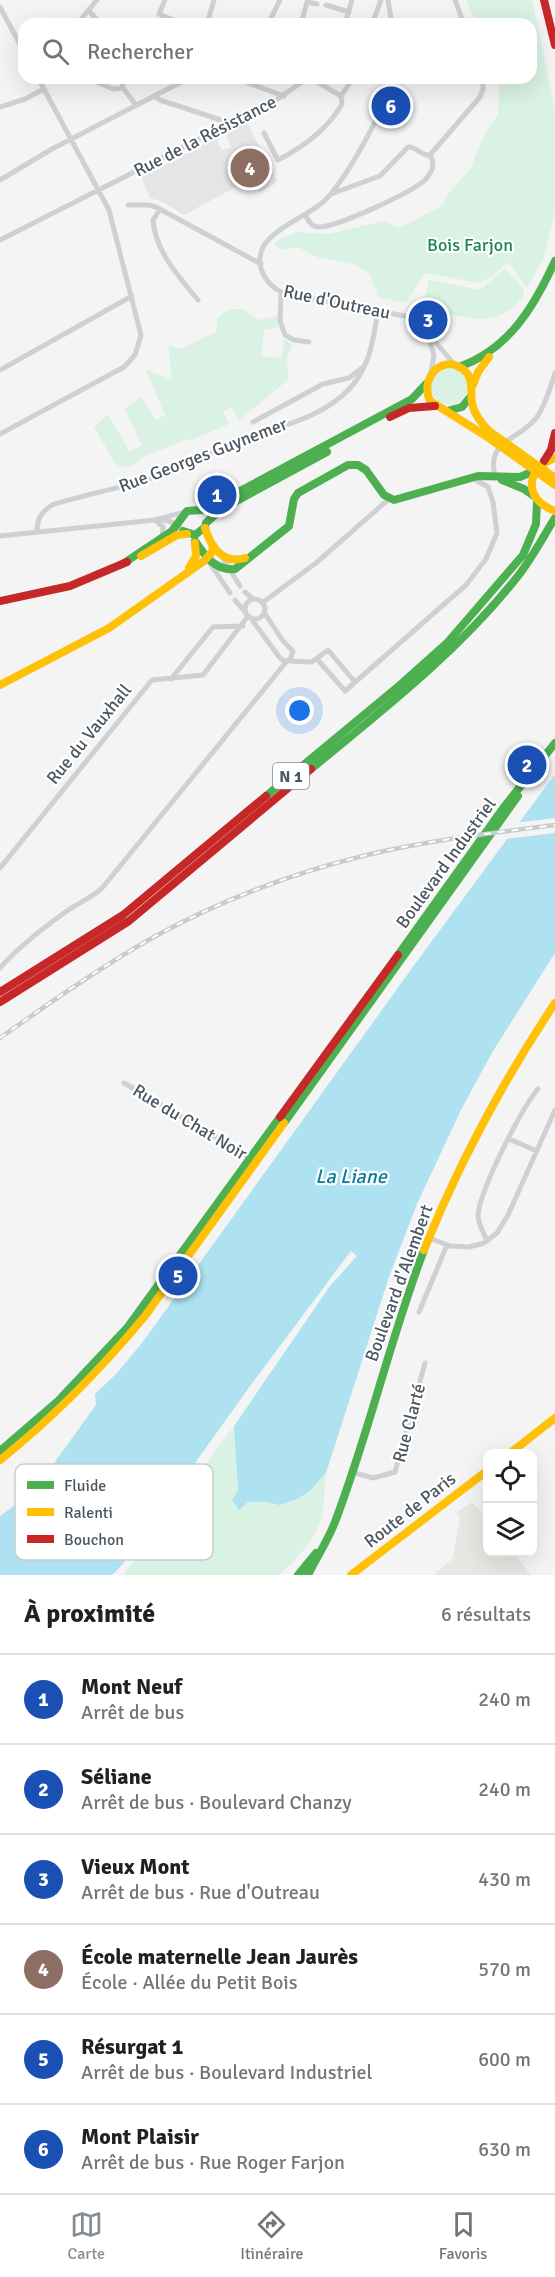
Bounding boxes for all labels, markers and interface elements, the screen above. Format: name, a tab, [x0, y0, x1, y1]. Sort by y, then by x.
search box	[18, 18, 537, 84]
icon: search	[39, 35, 72, 68]
text: Rechercher	[87, 38, 193, 65]
pin: 6	[372, 84, 410, 128]
street label: Rue de la Résistance	[130, 91, 280, 181]
pin: 4	[230, 146, 270, 190]
park label: Bois Farjon	[427, 234, 513, 256]
street label: Rue d'Outreau	[282, 280, 392, 324]
pin: 3	[408, 298, 448, 342]
street label: Rue Georges Guynemer	[116, 413, 291, 497]
pin: 1	[198, 472, 236, 518]
street label: Rue du Vauxhall	[42, 679, 136, 789]
your location	[285, 696, 314, 725]
pin: 2	[508, 742, 546, 788]
road number: N 1	[273, 763, 309, 789]
street label: Boulevard Industriel	[391, 793, 501, 933]
street label: Rue du Chat Noir	[129, 1079, 251, 1165]
water label: La Liane	[315, 1164, 388, 1189]
street label: Boulevard d'Alembert	[360, 1201, 438, 1365]
pin: 5	[158, 1254, 198, 1298]
street label: Rue Clarté	[388, 1381, 430, 1465]
map controls	[483, 1449, 537, 1557]
button: locate	[483, 1449, 537, 1503]
legend	[15, 1464, 213, 1560]
street label: Route de Paris	[360, 1467, 460, 1553]
text: Fluide	[64, 1476, 106, 1496]
text: Ralenti	[64, 1503, 113, 1523]
button: layers	[483, 1503, 537, 1557]
text: Bouchon	[64, 1530, 124, 1550]
text: À proximité	[24, 1598, 155, 1630]
text: 6 résultats	[441, 1602, 531, 1627]
text: Mont Neuf	[81, 1673, 182, 1700]
text: 1	[38, 1687, 49, 1712]
text: 240 m	[478, 1687, 531, 1712]
text: Arrêt de bus	[81, 1700, 184, 1725]
text: Séliane	[81, 1763, 152, 1790]
text: 2	[38, 1777, 49, 1802]
text: 240 m	[478, 1777, 531, 1802]
text: Arrêt de bus · Boulevard Chanzy	[81, 1790, 352, 1815]
text: Vieux Mont	[81, 1853, 189, 1880]
text: 3	[38, 1867, 49, 1892]
text: 430 m	[478, 1867, 531, 1892]
text: Arrêt de bus · Rue d'Outreau	[81, 1880, 320, 1905]
text: École maternelle Jean Jaurès	[81, 1943, 358, 1970]
text: 4	[38, 1957, 49, 1982]
text: 570 m	[478, 1957, 531, 1982]
text: École · Allée du Petit Bois	[81, 1970, 297, 1995]
text: Résurgat 1	[81, 2033, 183, 2060]
text: 5	[38, 2047, 49, 2072]
text: 600 m	[478, 2047, 531, 2072]
text: Arrêt de bus · Boulevard Industriel	[81, 2060, 372, 2085]
text: Mont Plaisir	[81, 2123, 199, 2150]
text: 6	[38, 2137, 49, 2162]
text: 630 m	[478, 2137, 531, 2162]
text: Arrêt de bus · Rue Roger Farjon	[81, 2150, 345, 2175]
tab: Carte	[68, 2208, 105, 2264]
tab: Itinéraire	[240, 2208, 304, 2264]
tab: Favoris	[439, 2208, 487, 2264]

